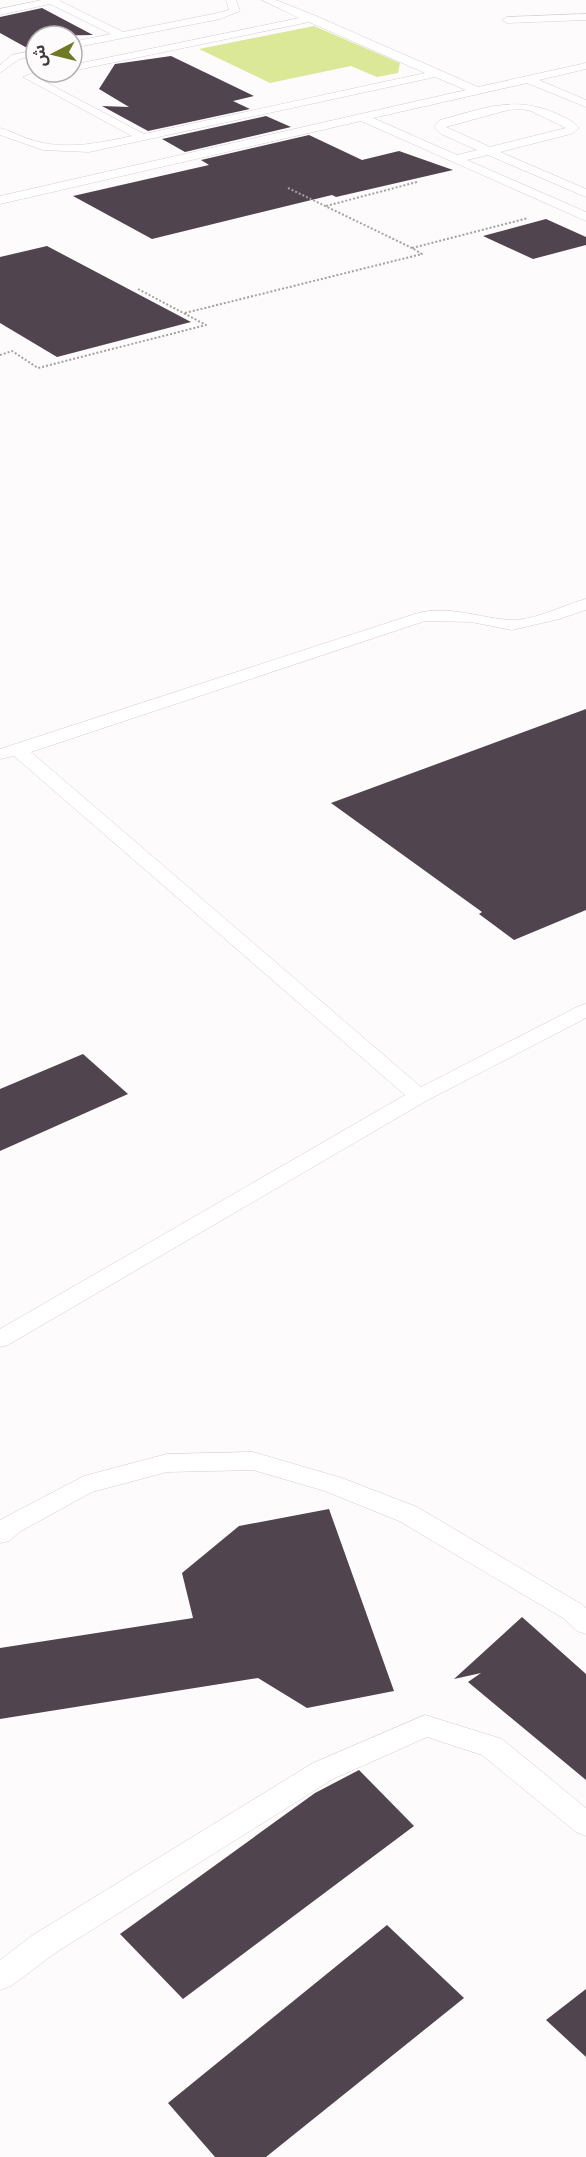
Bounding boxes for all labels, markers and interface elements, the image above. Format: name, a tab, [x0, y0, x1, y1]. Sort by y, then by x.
north arrow	[24, 24, 84, 84]
text: ش	[29, 44, 50, 68]

